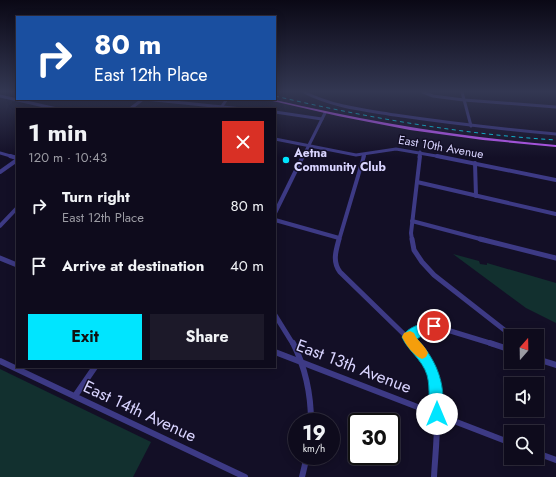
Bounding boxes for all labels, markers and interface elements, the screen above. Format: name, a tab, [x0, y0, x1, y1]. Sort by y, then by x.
text: 80 m	[94, 24, 161, 65]
icon: right	[28, 32, 80, 84]
text: East 12th Place	[94, 62, 208, 88]
text: 1 min	[28, 115, 88, 150]
button: close	[222, 121, 264, 163]
street label: East 10th Avenue	[397, 131, 485, 163]
place label: Aetna Community Club	[293, 144, 387, 176]
text: 120 m · 10:43	[28, 148, 107, 167]
marker: Aetna Community Club	[281, 155, 291, 165]
text: Turn right	[62, 186, 130, 208]
icon: right	[28, 195, 50, 217]
text: 80 m	[231, 195, 264, 217]
text: East 12th Place	[62, 208, 144, 227]
icon: arrive	[28, 255, 50, 277]
text: Arrive at destination	[62, 255, 204, 277]
text: 40 m	[230, 255, 264, 277]
pin	[417, 309, 451, 343]
button: Exit	[28, 314, 142, 360]
button: Share	[150, 314, 264, 360]
icon: arrive	[423, 315, 445, 337]
north arrow	[504, 329, 544, 369]
map controls	[504, 329, 544, 465]
street label: East 13th Avenue	[293, 333, 415, 399]
street label: East 14th Avenue	[80, 374, 201, 448]
button: sound	[504, 377, 544, 417]
position arrow	[416, 393, 458, 435]
speed limit sign: 30	[348, 413, 400, 465]
text: 19	[302, 419, 326, 448]
button: search	[504, 425, 544, 465]
text: km/h	[303, 441, 325, 456]

